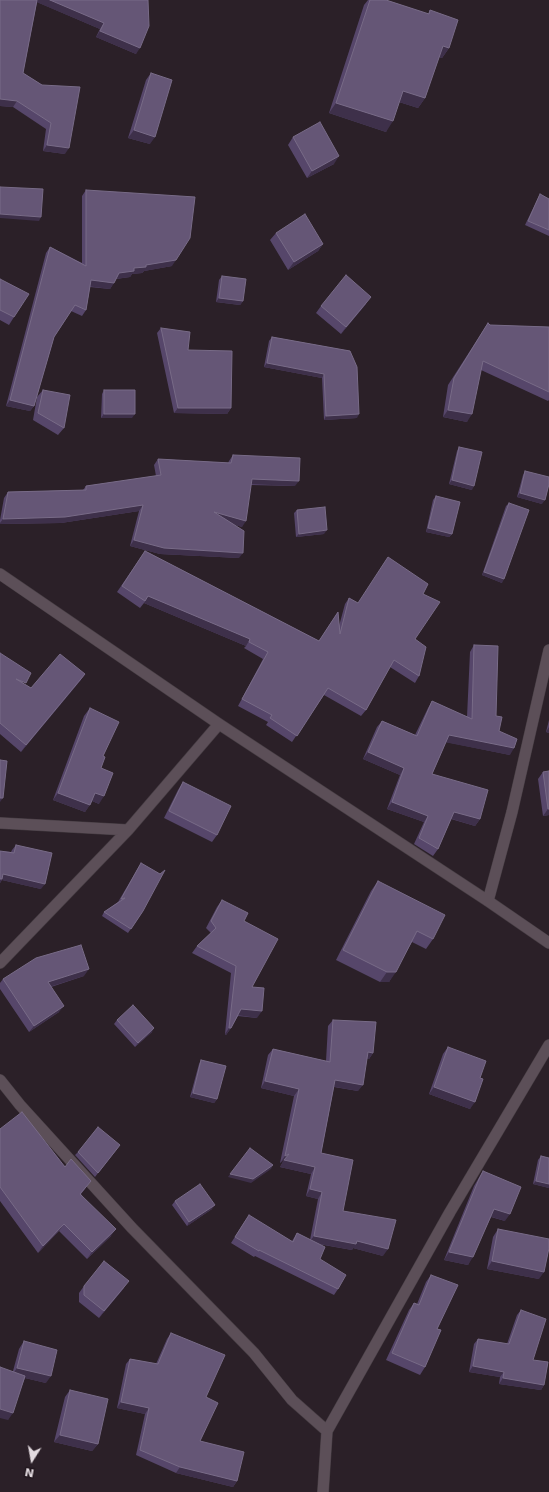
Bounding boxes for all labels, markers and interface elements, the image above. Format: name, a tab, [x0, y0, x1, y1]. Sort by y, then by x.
north arrow	[12, 1440, 52, 1480]
text: N	[24, 1465, 35, 1480]

